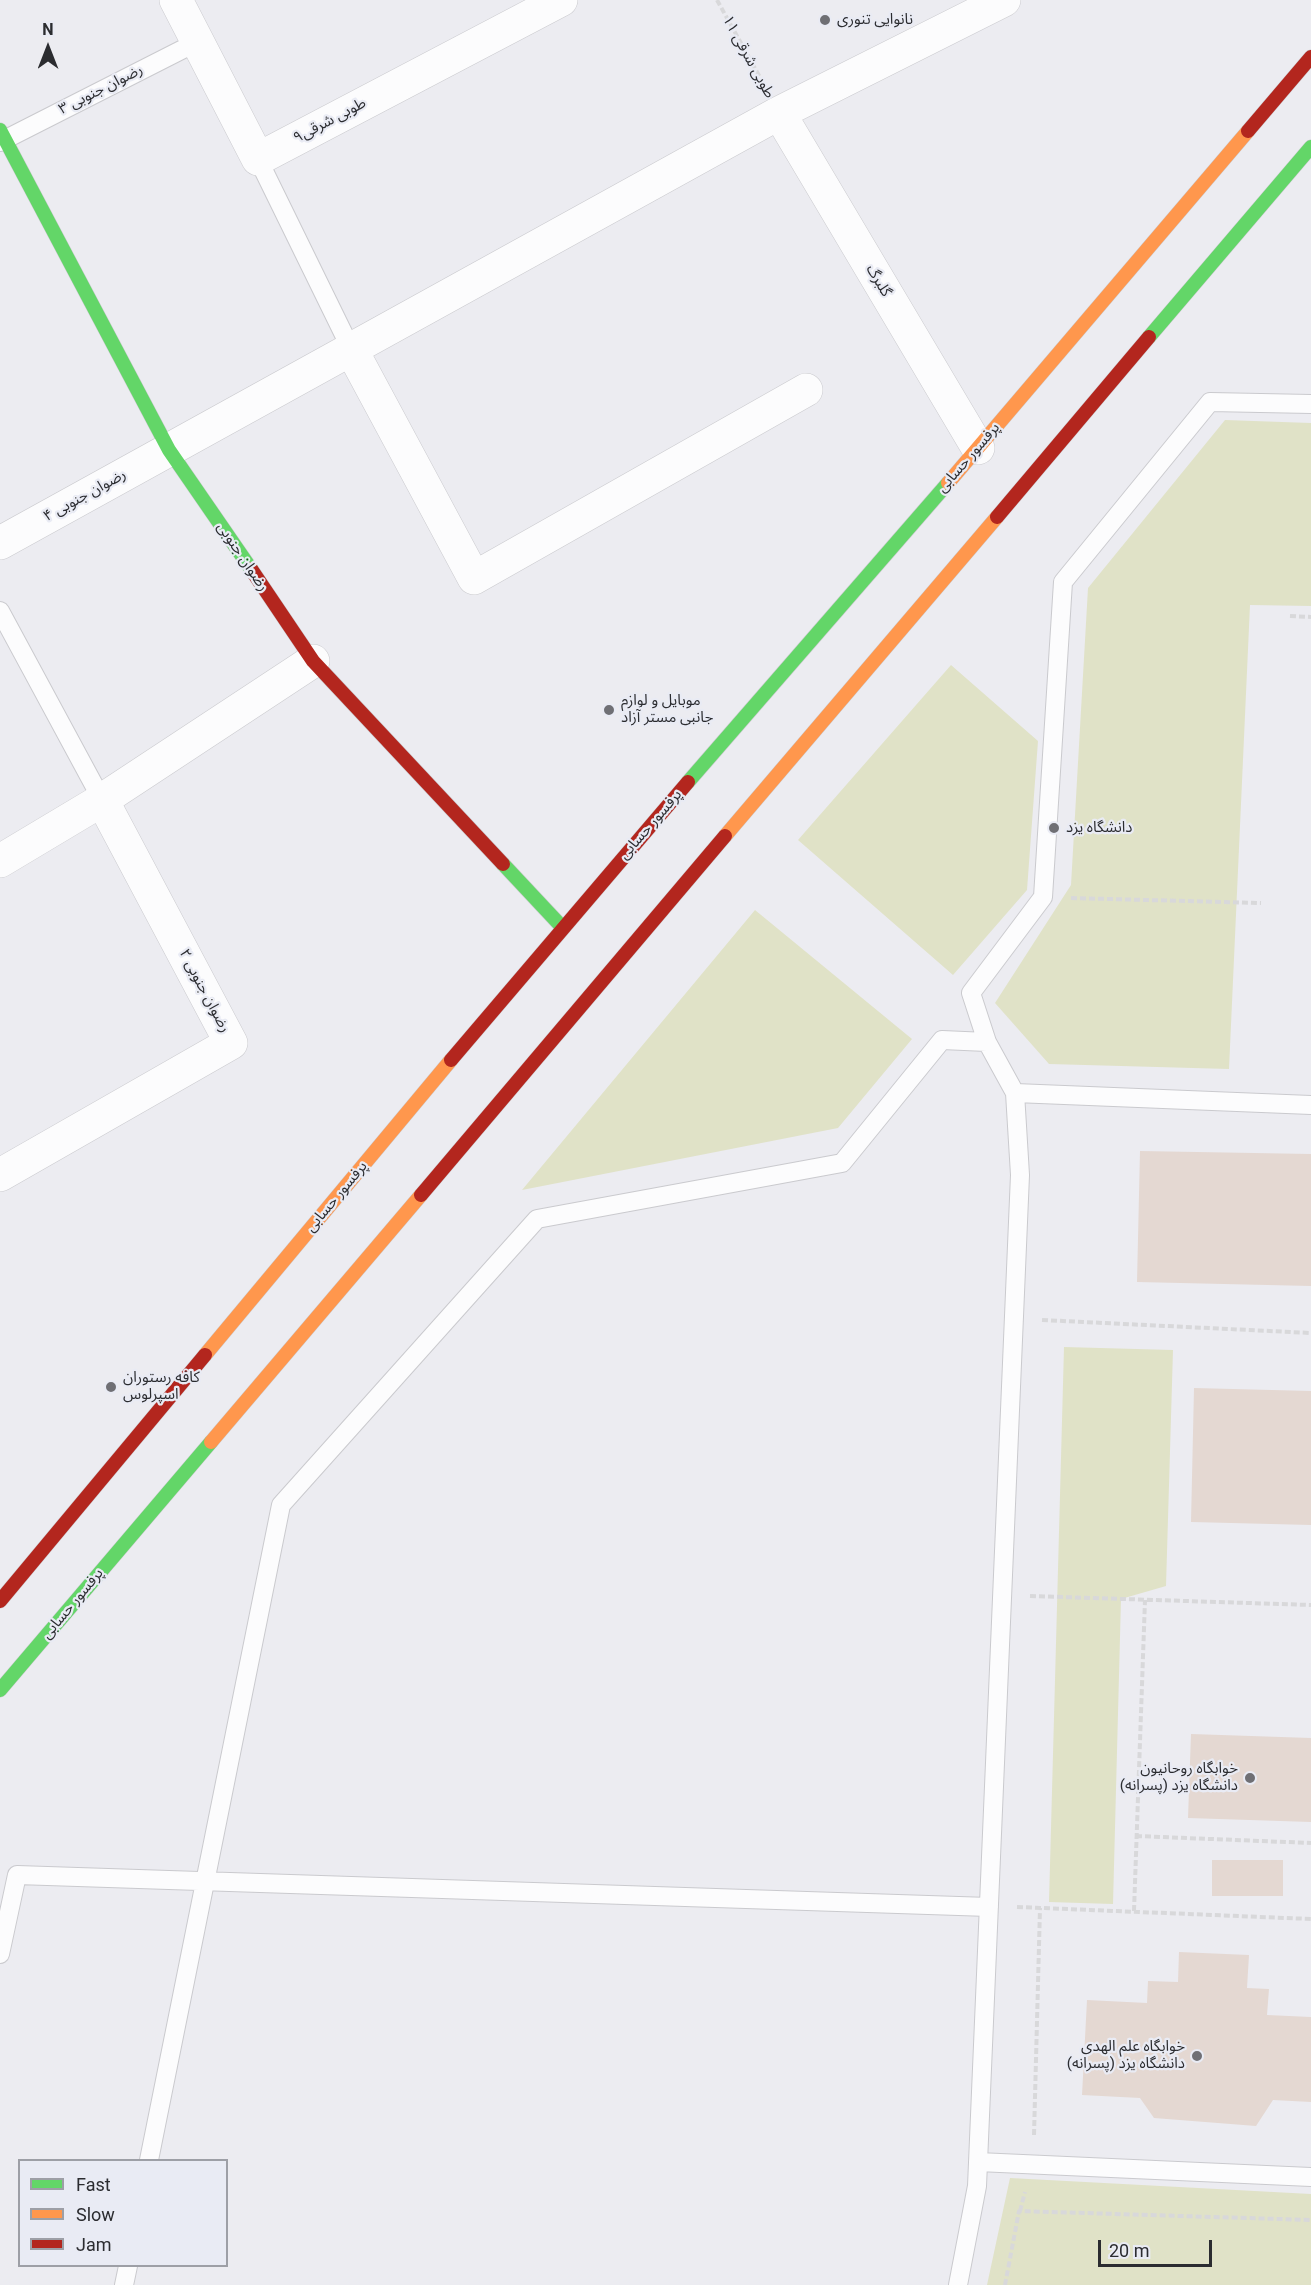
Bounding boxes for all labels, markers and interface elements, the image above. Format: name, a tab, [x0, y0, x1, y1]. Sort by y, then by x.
place label: نانوایی تنوری	[837, 11, 913, 29]
street label: طوبی شرقی ۱۱	[718, 12, 778, 102]
marker: نانوایی تنوری	[818, 13, 832, 27]
north arrow	[18, 18, 78, 78]
text: N	[42, 20, 54, 39]
street label: رضوان جنوبی ۳	[56, 61, 146, 119]
street label: طوبی شرقی۹	[291, 94, 369, 148]
street label: گلبرگ	[861, 262, 895, 300]
street label: پرفسور حسابی	[934, 419, 1004, 497]
street label: رضوان جنوبی ۴	[41, 466, 129, 526]
street label: رضوان جنوبی	[212, 519, 272, 595]
place label: موبایل و لوازم جانبی مستر آزاد	[621, 692, 713, 727]
marker: موبایل و لوازم جانبی مستر آزاد	[602, 703, 616, 717]
street label: پرفسور حسابی	[616, 786, 686, 864]
place label: دانشگاه یزد	[1066, 819, 1132, 837]
marker: دانشگاه یزد	[1047, 821, 1061, 835]
street label: رضوان جنوبی ۲	[175, 946, 233, 1036]
street label: پرفسور حسابی	[302, 1158, 372, 1236]
place label: کافه رستوران اسپرلوس	[123, 1369, 200, 1404]
marker: کافه رستوران اسپرلوس	[104, 1380, 118, 1394]
street label: پرفسور حسابی	[38, 1565, 108, 1643]
place label: خوابگاه روحانیون (پسرانه) دانشگاه یزد	[1120, 1760, 1238, 1795]
marker: خوابگاه روحانیون (پسرانه) دانشگاه یزد	[1243, 1771, 1257, 1785]
place label: خوابگاه علم الهدی (پسرانه) دانشگاه یزد	[1067, 2038, 1185, 2073]
marker: خوابگاه علم الهدی (پسرانه) دانشگاه یزد	[1190, 2049, 1204, 2063]
legend	[18, 2159, 228, 2267]
text: Fast	[76, 2174, 111, 2195]
text: Slow	[76, 2204, 115, 2225]
scale bar	[1101, 2228, 1215, 2266]
text: Jam	[76, 2234, 112, 2255]
text: 20 m	[1109, 2240, 1149, 2261]

